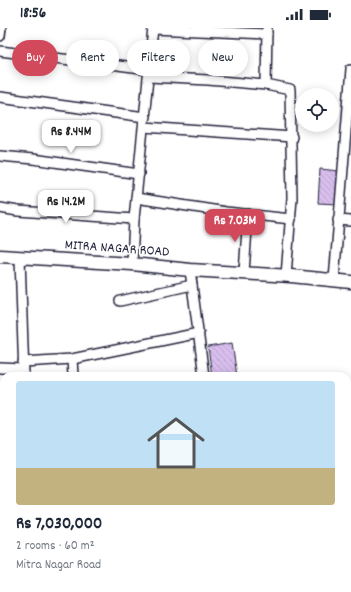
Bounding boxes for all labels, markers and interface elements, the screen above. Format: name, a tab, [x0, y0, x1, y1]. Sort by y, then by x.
text: 18:56	[20, 3, 46, 25]
chip: Buy	[12, 40, 58, 76]
chip: Rent	[66, 40, 119, 76]
chip: Filters	[127, 40, 190, 76]
chip: New	[198, 40, 248, 76]
map controls	[295, 88, 339, 132]
button: locate	[295, 88, 339, 132]
pin: Rs 8.44M	[30, 120, 112, 154]
text: Rs 8.44M	[51, 123, 91, 142]
pin: Rs 14.2M	[25, 190, 107, 224]
text: Rs 14.2M	[47, 193, 85, 212]
pin: Rs 7.03M	[194, 209, 276, 243]
text: Rs 7.03M	[214, 212, 256, 231]
street label: MITRA NAGAR ROAD	[64, 235, 170, 263]
icon: home	[140, 407, 212, 479]
text: Rs 7,030,000	[16, 513, 102, 537]
text: 2 rooms · 60 m²	[16, 537, 94, 556]
text: Mitra Nagar Road	[16, 556, 101, 575]

